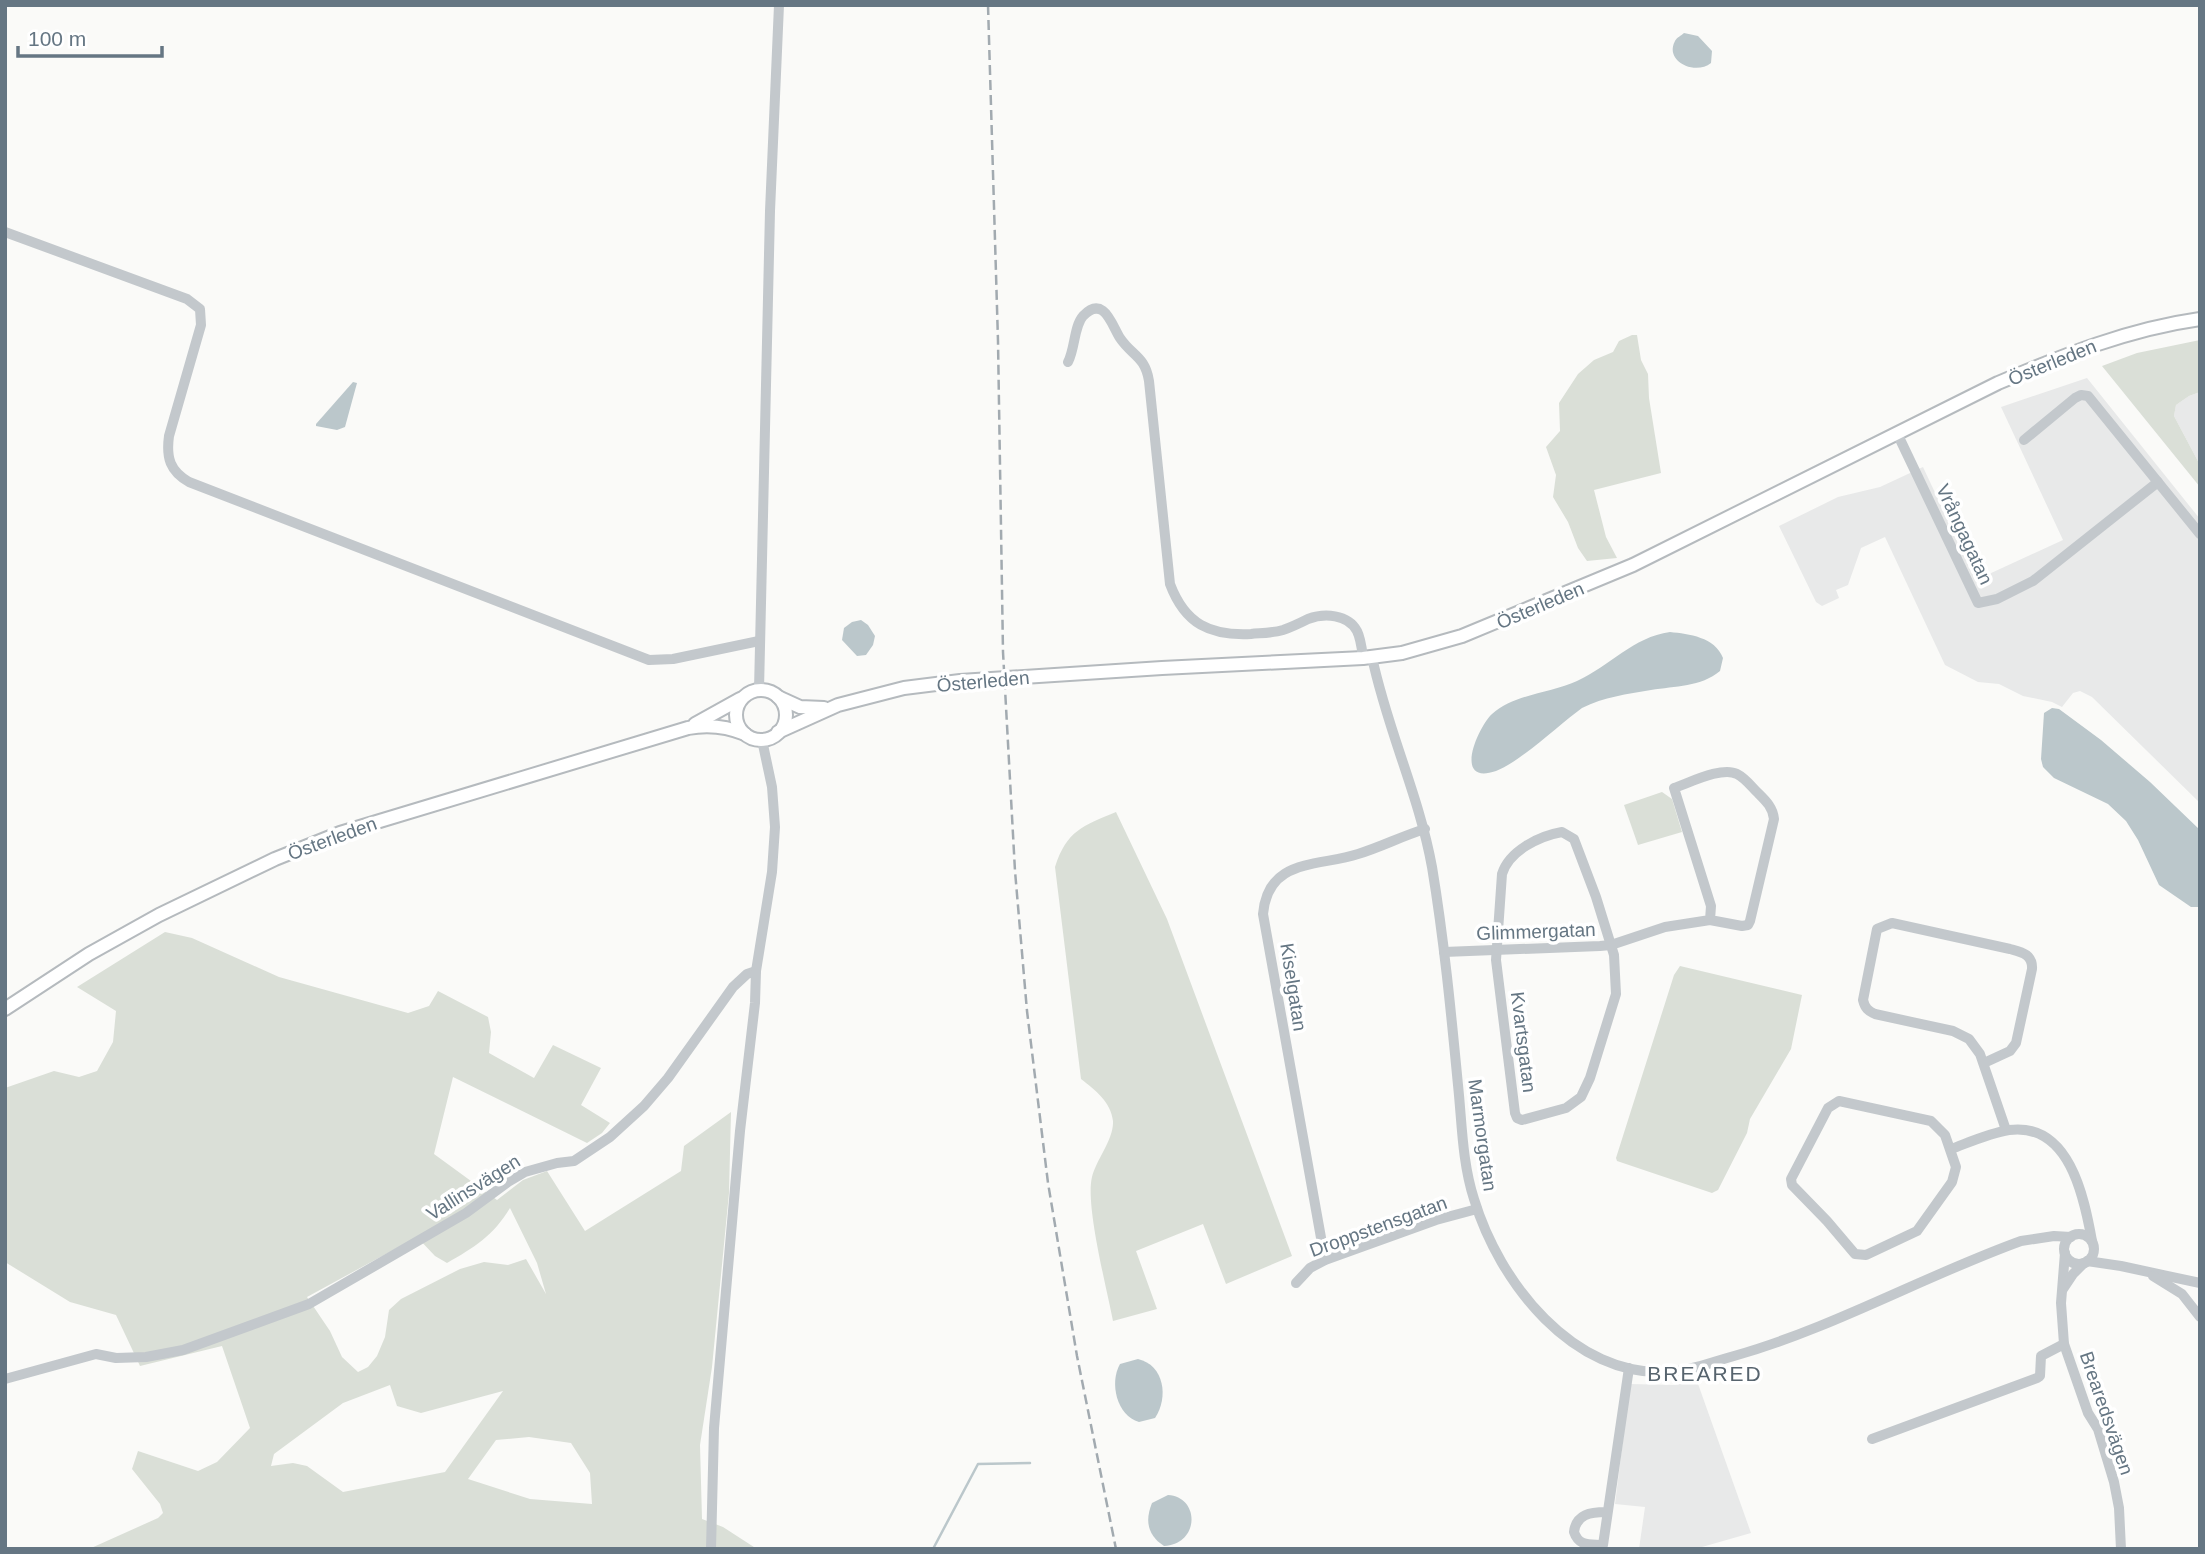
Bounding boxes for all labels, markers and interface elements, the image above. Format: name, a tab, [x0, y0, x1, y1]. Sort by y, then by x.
scale bar	[18, 14, 161, 58]
text: 100 m	[28, 27, 86, 50]
street label: Österleden	[2005, 335, 2099, 390]
street label: Vrångagatan	[1932, 481, 1997, 588]
street label: Österleden	[1493, 578, 1587, 633]
street label: Österleden	[936, 667, 1030, 696]
street label: Österleden	[285, 813, 379, 864]
street label: Glimmergatan	[1476, 919, 1596, 944]
street label: Kiselgatan	[1276, 942, 1311, 1033]
street label: Kvartsgatan	[1507, 990, 1540, 1094]
street label: Marmorgatan	[1464, 1078, 1501, 1192]
street label: Vallinsvägen	[423, 1150, 524, 1225]
street label: Droppstensgatan	[1307, 1192, 1450, 1261]
street label: Brearedsvägen	[2076, 1349, 2137, 1478]
district label: BREARED	[1647, 1362, 1763, 1385]

